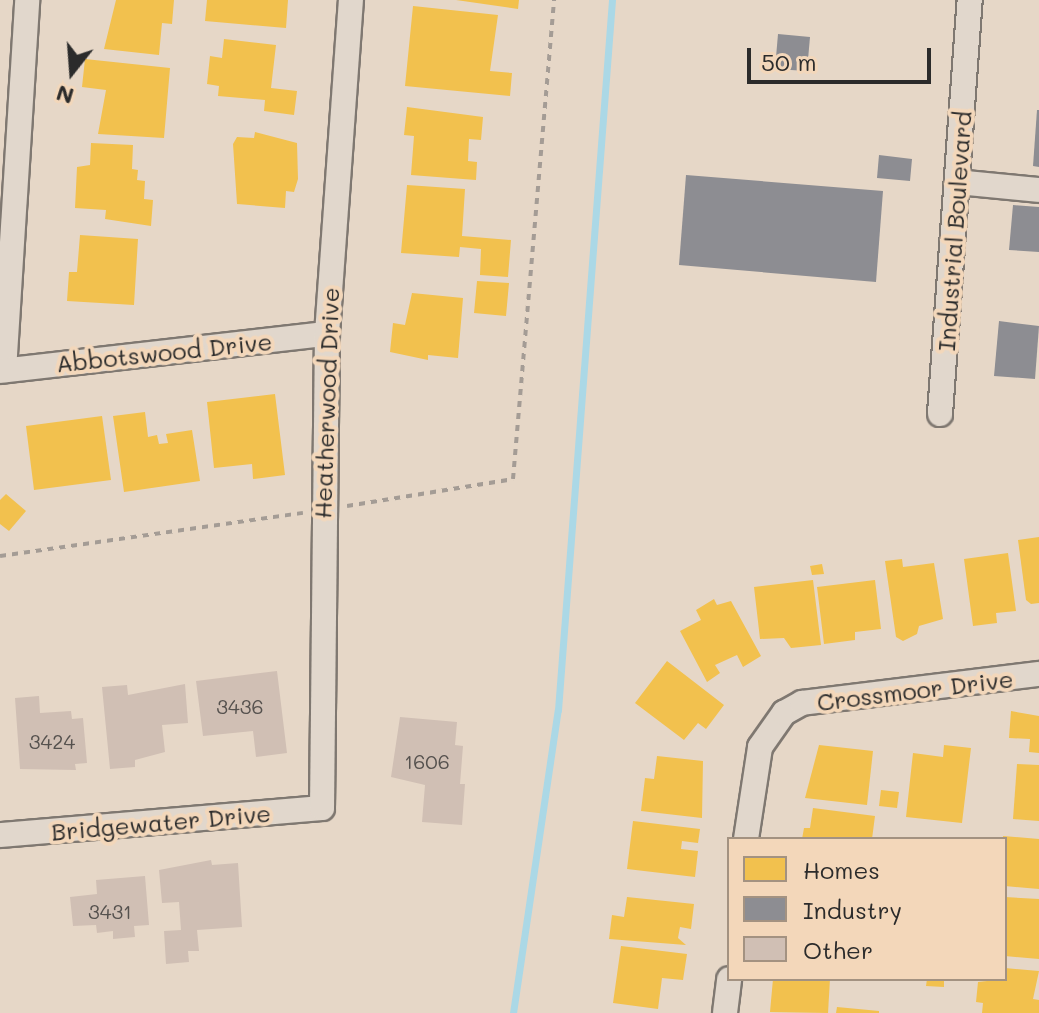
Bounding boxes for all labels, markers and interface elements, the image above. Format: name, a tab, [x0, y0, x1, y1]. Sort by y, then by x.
north arrow	[32, 32, 112, 112]
scale bar	[751, 32, 935, 82]
text: 50 m	[761, 46, 817, 77]
text: N	[53, 79, 77, 112]
street label: Industrial Boulevard	[931, 110, 977, 352]
street label: Heatherwood Drive	[308, 287, 344, 519]
street label: Abbotswood Drive	[55, 326, 273, 378]
street label: Crossmoor Drive	[815, 664, 1015, 716]
house number: 3436	[216, 694, 264, 718]
house number: 3424	[29, 729, 75, 753]
house number: 1606	[404, 749, 450, 773]
street label: Bridgewater Drive	[50, 798, 272, 846]
legend	[727, 837, 1007, 981]
text: Homes	[803, 854, 880, 885]
text: Industry	[803, 894, 902, 925]
house number: 3431	[88, 899, 132, 923]
text: Other	[803, 934, 873, 965]

